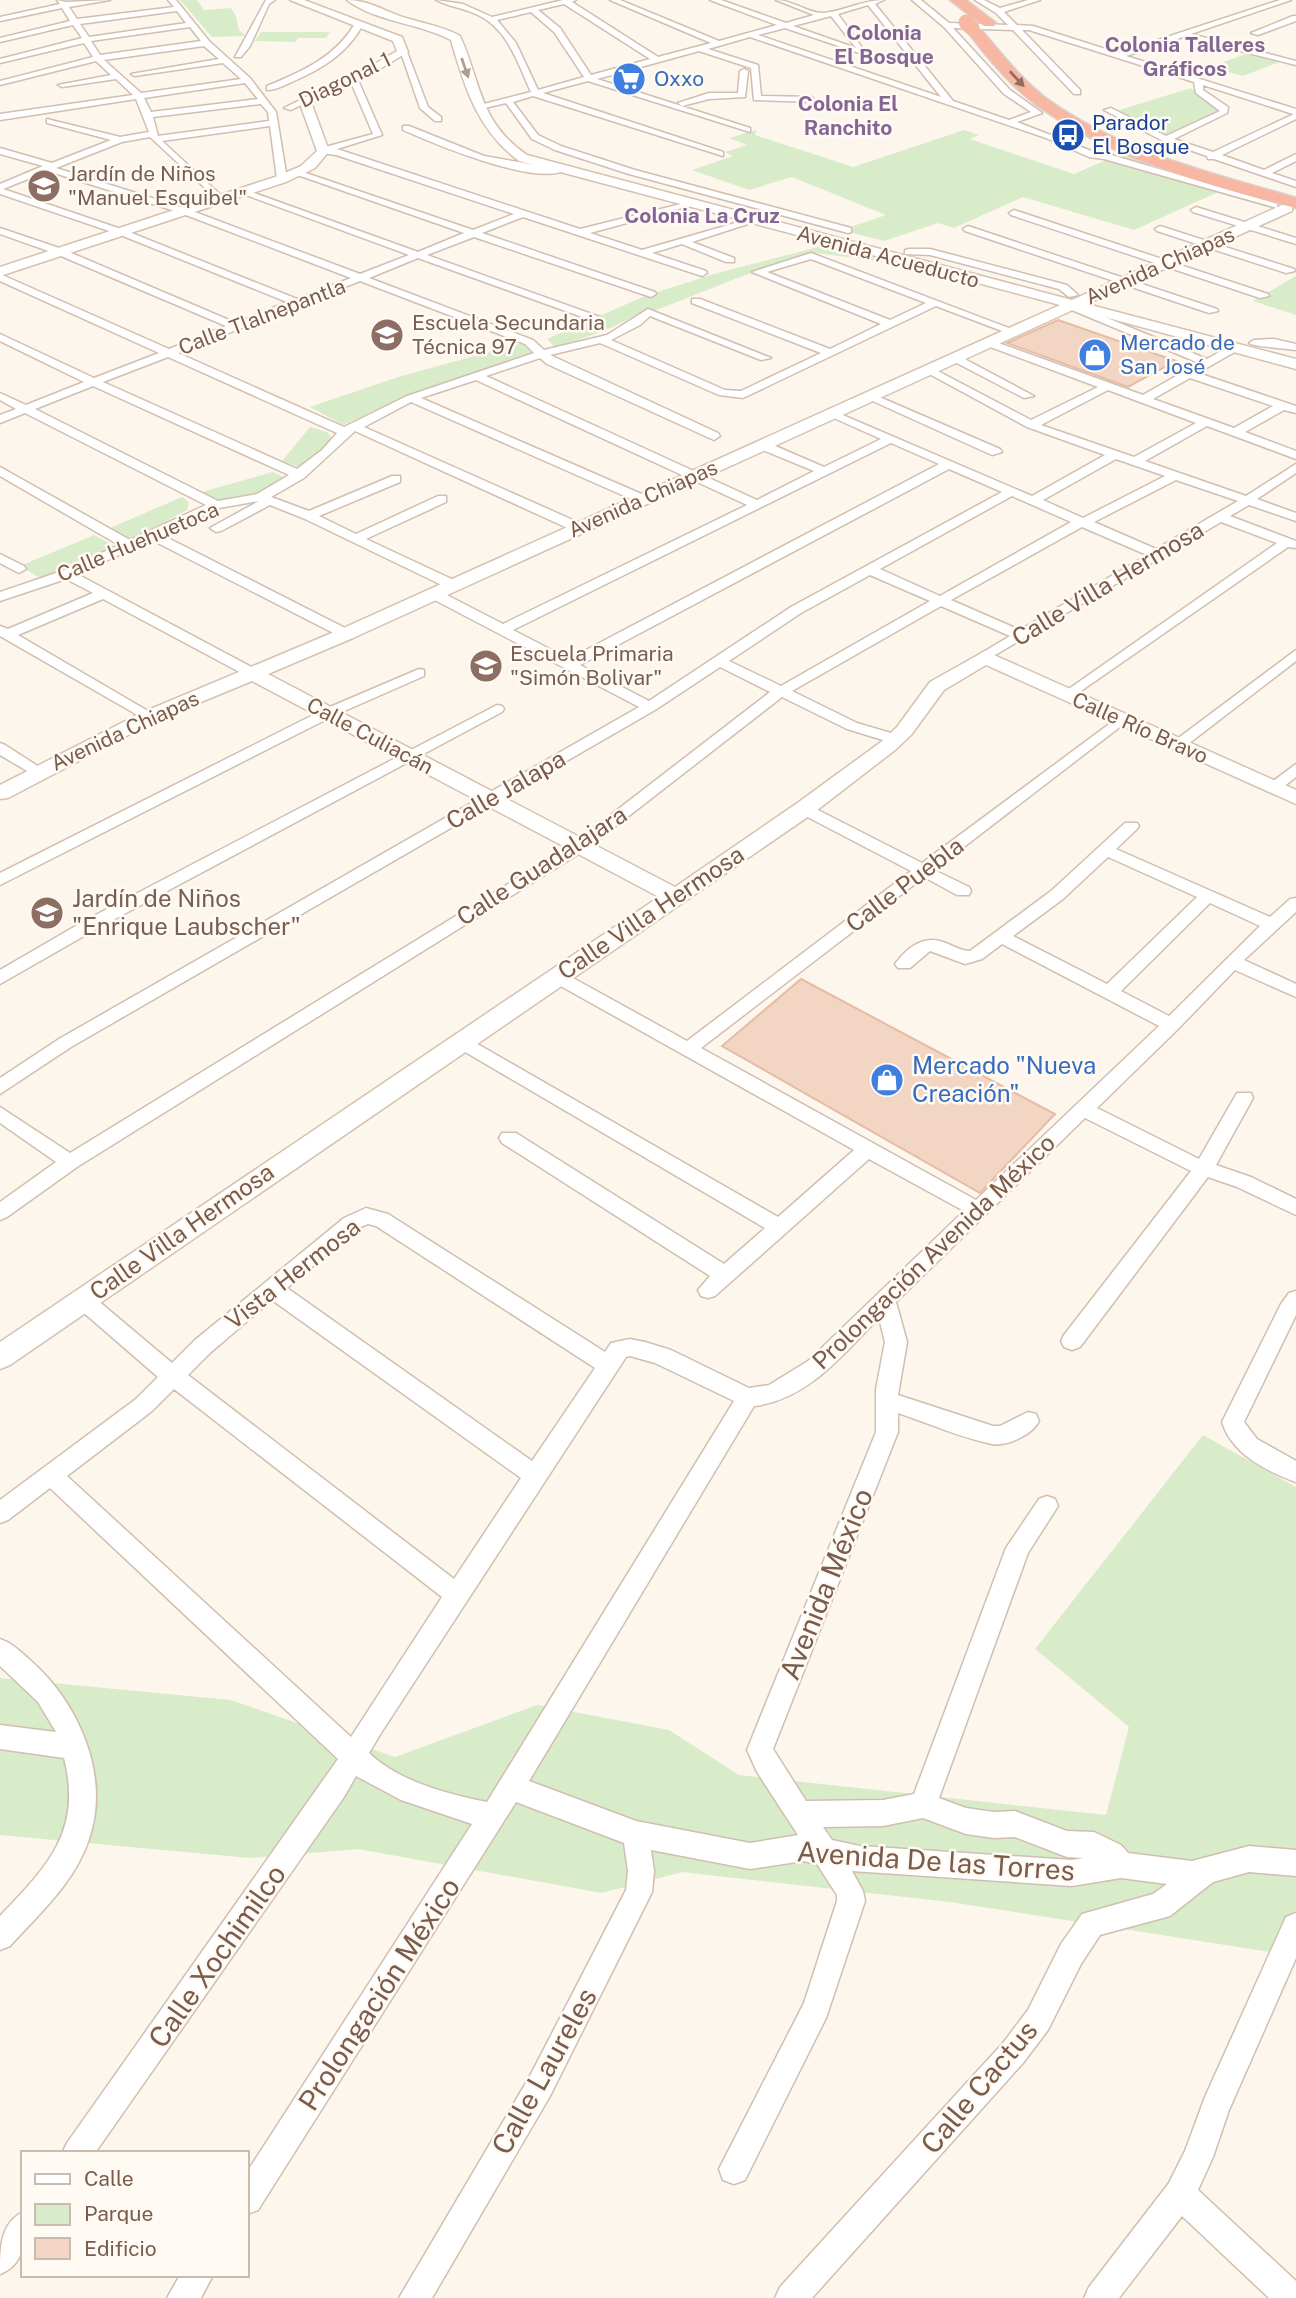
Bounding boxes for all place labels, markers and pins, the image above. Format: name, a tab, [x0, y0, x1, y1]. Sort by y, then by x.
supermarket icon: Oxxo	[610, 60, 648, 98]
place label: Oxxo	[654, 66, 704, 91]
place label: Parador El Bosque	[1092, 110, 1189, 159]
bus stop icon: Parador El Bosque	[1049, 116, 1087, 154]
place label: Jardín de Niños "Manuel Esquibel"	[68, 161, 247, 210]
school or university icon: Jardín de Niños "Manuel Esquibel"	[25, 167, 63, 205]
place label: Escuela Secundaria Técnica 97	[412, 310, 605, 359]
school or university icon: Escuela Secundaria Técnica 97	[368, 316, 406, 354]
place label: Mercado de San José	[1120, 330, 1235, 379]
shop icon: Mercado de San José	[1076, 336, 1114, 374]
place label: Escuela Primaria "Simón Bolivar"	[510, 641, 674, 690]
school or university icon: Escuela Primaria "Simón Bolivar"	[467, 647, 505, 685]
place label: Jardín de Niños "Enrique Laubscher"	[72, 884, 301, 940]
school or university icon: Jardín de Niños "Enrique Laubscher"	[28, 894, 66, 932]
place label: Mercado "Nueva Creación"	[912, 1051, 1096, 1107]
shop icon: Mercado "Nueva Creación"	[868, 1061, 906, 1099]

